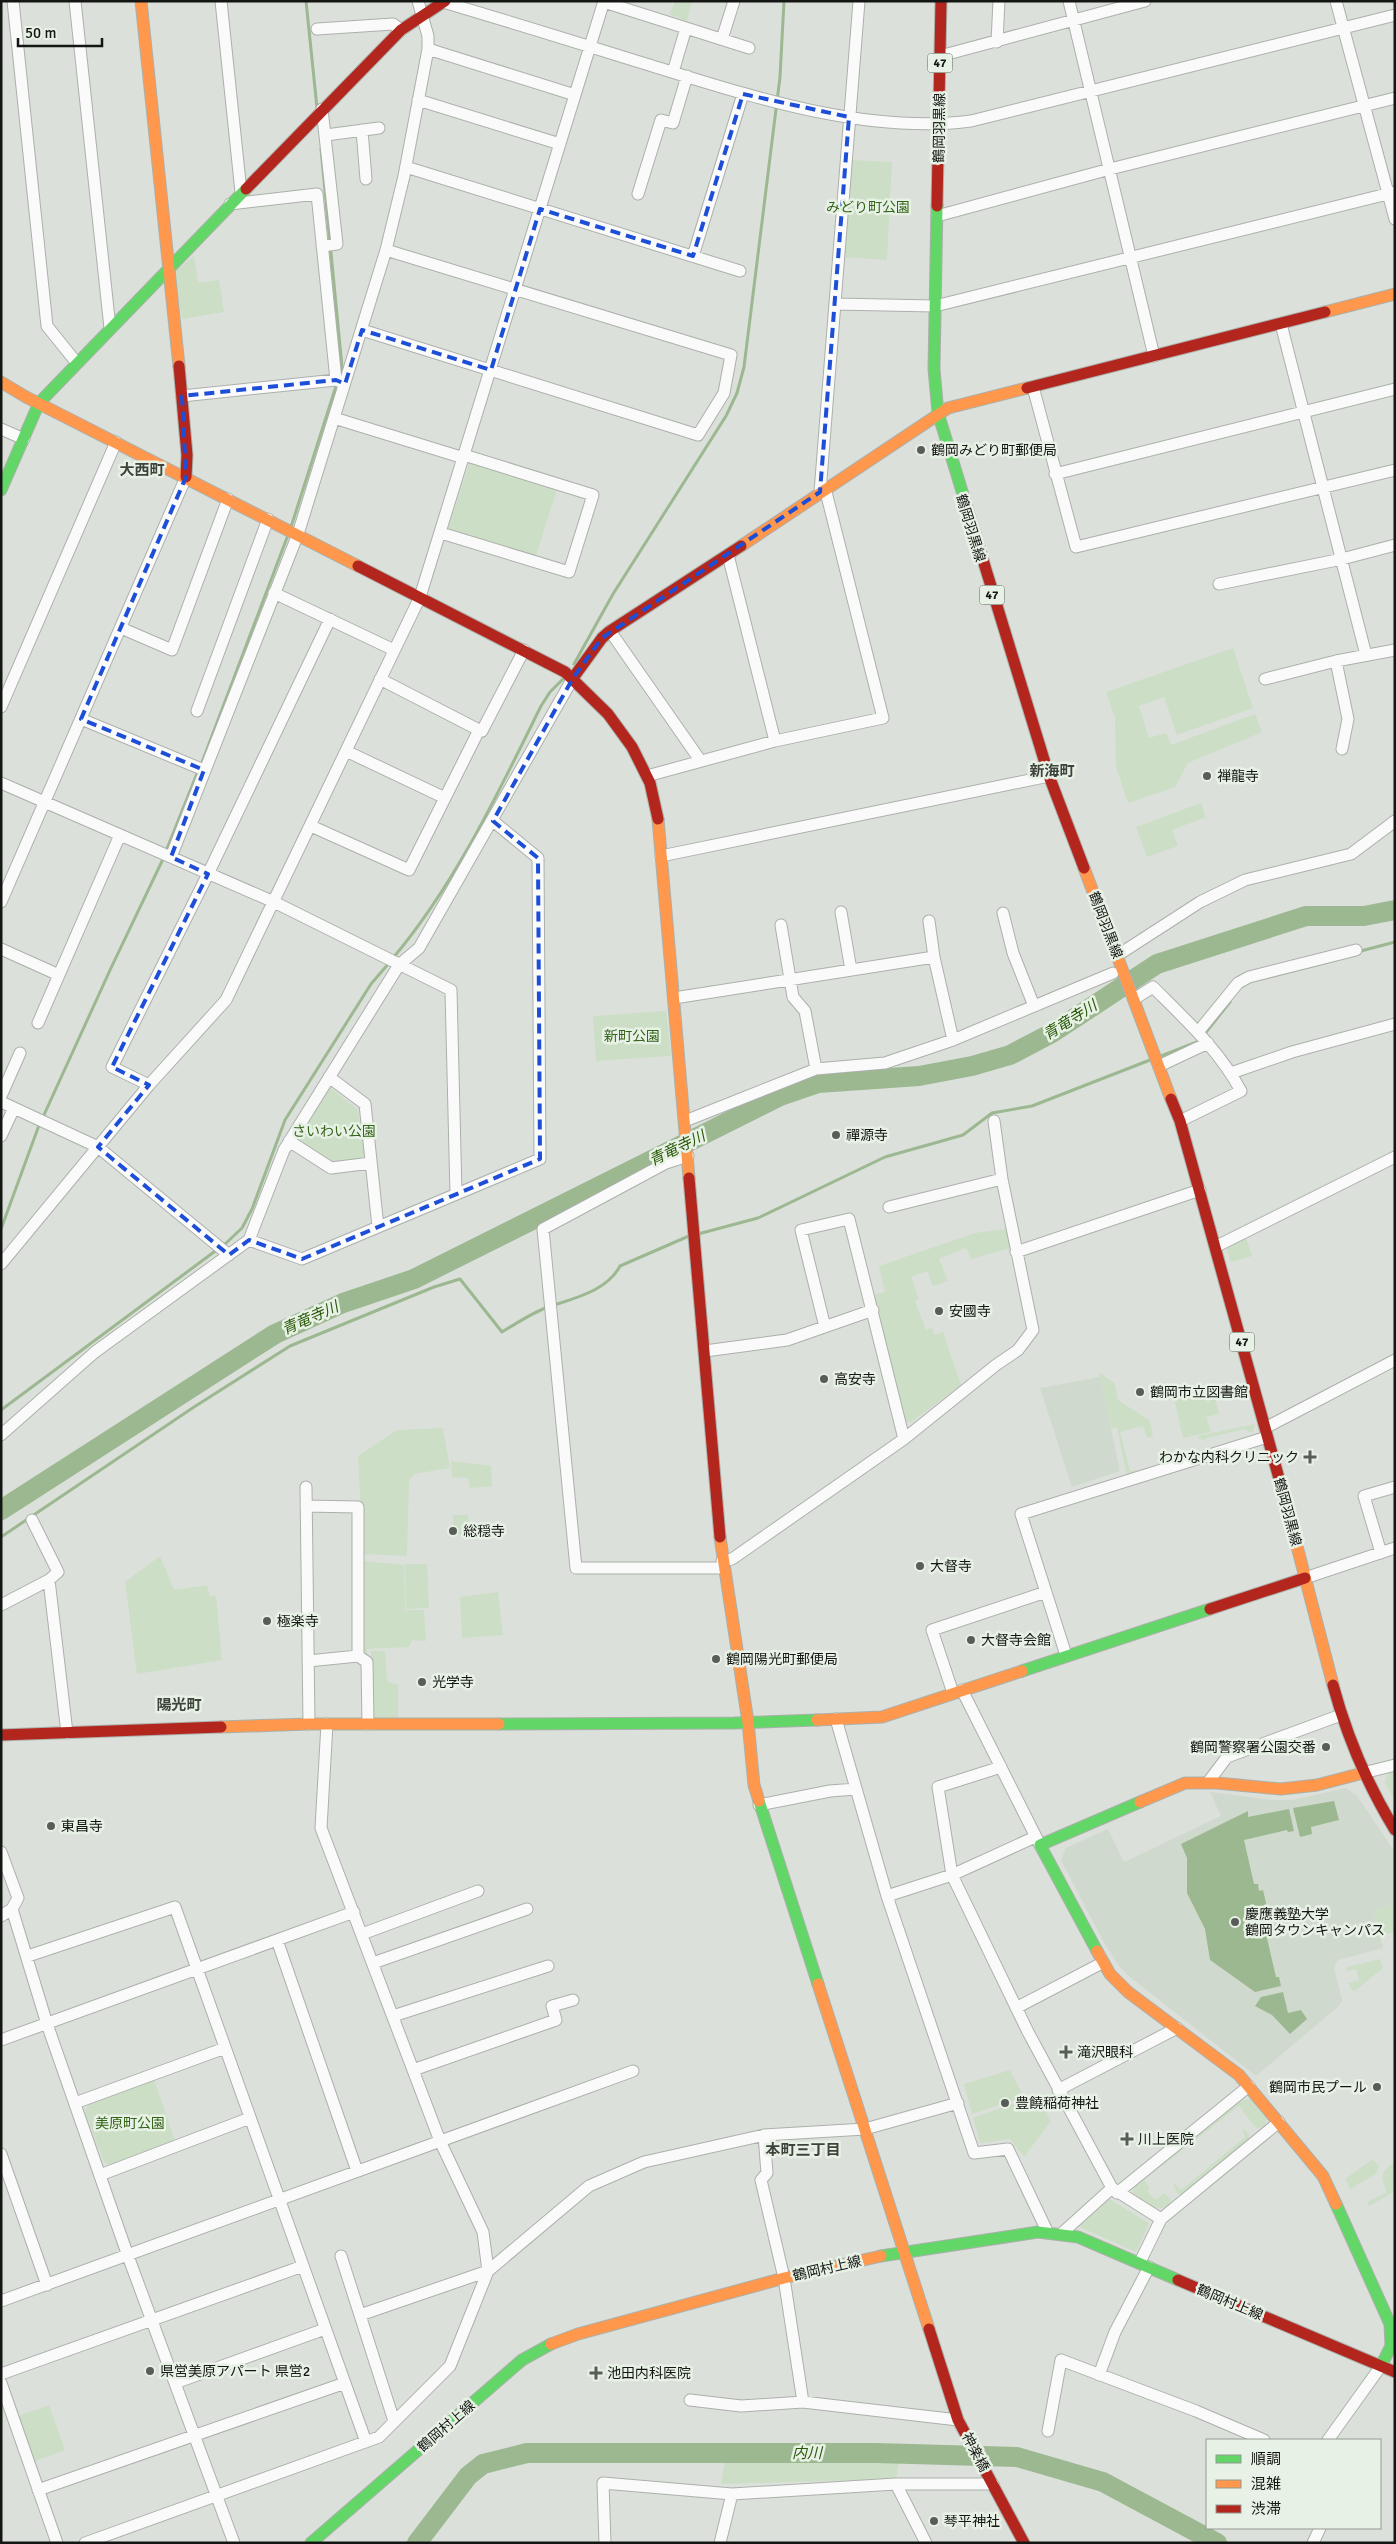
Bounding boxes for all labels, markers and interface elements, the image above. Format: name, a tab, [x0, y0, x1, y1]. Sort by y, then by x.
scale bar	[18, 15, 101, 47]
text: 50 m	[25, 24, 56, 42]
road number: 47	[928, 54, 952, 72]
street label: 鶴岡羽黒線	[930, 93, 949, 163]
park label: みどり町公園	[826, 199, 910, 216]
place label: 鶴岡みどり町郵便局	[931, 442, 1057, 459]
marker: 鶴岡みどり町郵便局	[915, 444, 927, 456]
district label: 大西町	[119, 461, 165, 479]
street label: 鶴岡羽黒線	[952, 492, 989, 564]
road number: 47	[980, 586, 1004, 604]
district label: 新海町	[1029, 762, 1075, 780]
place label: 禅龍寺	[1217, 768, 1259, 785]
marker: 禅龍寺	[1201, 770, 1213, 782]
street label: 鶴岡羽黒線	[1085, 889, 1126, 961]
water label: 青竜寺川	[1040, 995, 1102, 1044]
park label: 新町公園	[604, 1028, 660, 1045]
park label: さいわい公園	[292, 1123, 376, 1140]
water label: 青竜寺川	[646, 1126, 710, 1169]
place label: 禪源寺	[846, 1127, 888, 1144]
marker: 禪源寺	[830, 1129, 842, 1141]
water label: 青竜寺川	[279, 1297, 343, 1338]
place label: 安國寺	[949, 1303, 991, 1320]
marker: 安國寺	[933, 1305, 945, 1317]
road number: 47	[1230, 1332, 1254, 1351]
place label: 高安寺	[834, 1371, 876, 1388]
marker: 高安寺	[818, 1373, 830, 1385]
place label: 鶴岡市立図書館	[1150, 1384, 1248, 1401]
marker: 鶴岡市立図書館	[1134, 1386, 1146, 1398]
place label: わかな内科クリニック	[1159, 1449, 1299, 1466]
marker: わかな内科クリニック	[1303, 1450, 1317, 1464]
street label: 鶴岡羽黒線	[1270, 1476, 1305, 1548]
place label: 総穏寺	[463, 1523, 505, 1540]
marker: 総穏寺	[447, 1525, 459, 1537]
place label: 大督寺	[930, 1558, 972, 1575]
marker: 大督寺	[914, 1560, 926, 1572]
place label: 極楽寺	[277, 1613, 319, 1630]
marker: 極楽寺	[261, 1615, 273, 1627]
place label: 大督寺会館	[981, 1632, 1051, 1649]
marker: 大督寺会館	[965, 1634, 977, 1646]
place label: 鶴岡陽光町郵便局	[726, 1651, 838, 1668]
marker: 鶴岡陽光町郵便局	[710, 1653, 722, 1665]
place label: 光学寺	[432, 1674, 474, 1691]
marker: 光学寺	[416, 1676, 428, 1688]
district label: 陽光町	[156, 1696, 202, 1714]
place label: 鶴岡警察署公園交番	[1190, 1739, 1316, 1756]
marker: 鶴岡警察署公園交番	[1320, 1741, 1332, 1753]
place label: 東昌寺	[61, 1818, 103, 1835]
marker: 東昌寺	[45, 1820, 57, 1832]
place label: 慶應義塾大学 鶴岡タウンキャンパス	[1245, 1906, 1385, 1939]
marker: 慶應義塾大学 鶴岡タウンキャンパス	[1229, 1916, 1241, 1928]
place label: 滝沢眼科	[1077, 2044, 1133, 2061]
marker: 滝沢眼科	[1059, 2045, 1073, 2059]
place label: 鶴岡市民プール	[1269, 2079, 1367, 2096]
marker: 鶴岡市民プール	[1371, 2081, 1383, 2093]
place label: 豊饒稲荷神社	[1015, 2095, 1099, 2112]
marker: 豊饒稲荷神社	[999, 2097, 1011, 2109]
park label: 美原町公園	[95, 2115, 165, 2132]
place label: 川上医院	[1138, 2131, 1194, 2148]
marker: 川上医院	[1120, 2132, 1134, 2146]
district label: 本町三丁目	[765, 2141, 841, 2159]
street label: 鶴岡村上線	[791, 2252, 863, 2285]
street label: 鶴岡村上線	[1194, 2281, 1265, 2324]
place label: 県営美原アパート 県営2	[160, 2363, 310, 2380]
marker: 県営美原アパート 県営2	[144, 2365, 156, 2377]
place label: 池田内科医院	[607, 2365, 691, 2382]
marker: 池田内科医院	[589, 2366, 603, 2380]
street label: 鶴岡村上線	[414, 2397, 478, 2456]
street label: 神楽橋	[958, 2430, 993, 2475]
legend	[1206, 2439, 1381, 2529]
water label: 内川	[792, 2444, 824, 2462]
text: 順調	[1251, 2450, 1281, 2468]
text: 混雑	[1251, 2475, 1281, 2493]
text: 渋滞	[1251, 2500, 1281, 2518]
place label: 琴平神社	[944, 2513, 1000, 2530]
marker: 琴平神社	[928, 2515, 940, 2527]

